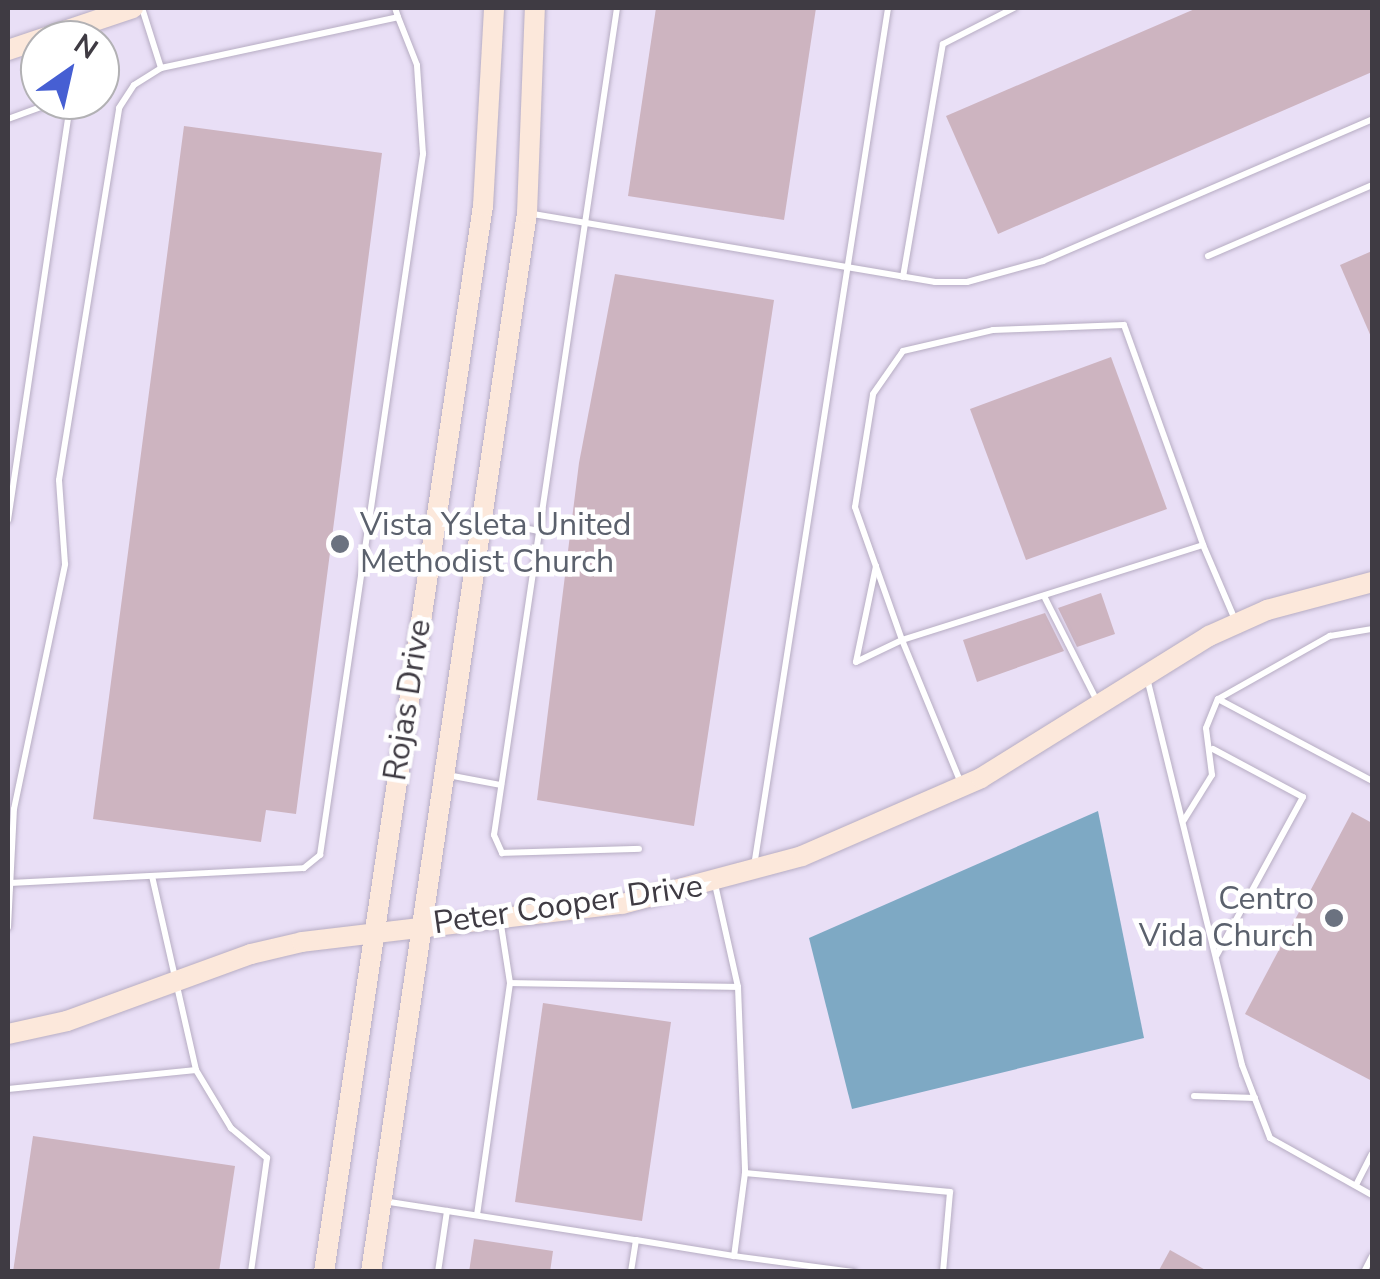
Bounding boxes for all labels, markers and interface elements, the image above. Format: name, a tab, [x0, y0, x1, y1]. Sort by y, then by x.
north arrow	[20, 20, 120, 120]
text: N	[66, 25, 105, 68]
place label: Vista Ysleta United Methodist Church	[360, 507, 631, 582]
marker: Vista Ysleta United Methodist Church	[329, 533, 351, 555]
street label: Rojas Drive	[376, 617, 440, 783]
street label: Peter Cooper Drive	[431, 867, 705, 943]
place label: Centro Vida Church	[1139, 881, 1314, 956]
marker: Centro Vida Church	[1323, 907, 1345, 929]

